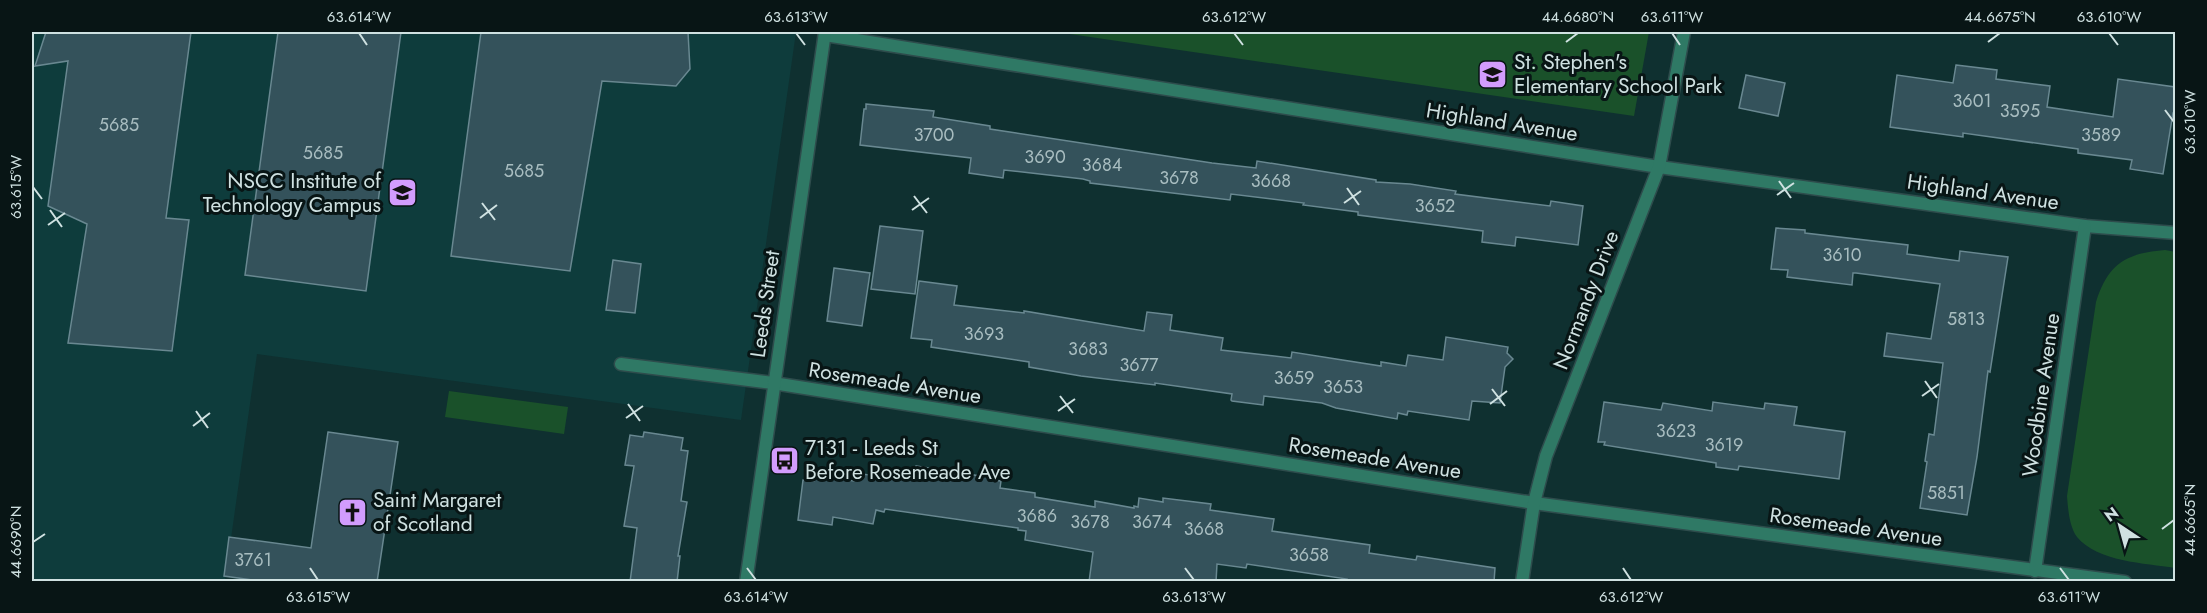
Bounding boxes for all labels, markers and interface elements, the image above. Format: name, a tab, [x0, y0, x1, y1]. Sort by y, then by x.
text: 63.614°W	[327, 6, 391, 28]
text: 63.613°W	[764, 6, 828, 28]
text: 63.612°W	[1202, 6, 1266, 28]
text: 44.6680°N	[1542, 6, 1614, 28]
text: 63.611°W	[1641, 6, 1703, 28]
text: 44.6675°N	[1964, 6, 2036, 28]
text: 63.610°W	[2077, 6, 2141, 28]
place label: St. Stephen's Elementary School Park	[1514, 47, 1723, 101]
school or university icon: St. Stephen's Elementary School Park	[1477, 58, 1509, 90]
house number: 3601	[1952, 88, 1992, 114]
text: 63.610°W	[2179, 90, 2201, 154]
street label: Highland Avenue	[1424, 95, 1580, 149]
house number: 3595	[2000, 98, 2040, 124]
house number: 5685	[99, 112, 139, 138]
house number: 3700	[914, 122, 955, 148]
house number: 3589	[2081, 122, 2121, 148]
house number: 5685	[303, 140, 343, 166]
house number: 3690	[1024, 144, 1066, 170]
house number: 3684	[1082, 152, 1122, 178]
text: 63.615°W	[5, 155, 27, 219]
house number: 5685	[504, 158, 544, 184]
house number: 3678	[1159, 165, 1199, 191]
place label: NSCC Institute of Technology Campus	[203, 166, 382, 220]
street label: Highland Avenue	[1905, 166, 2061, 218]
house number: 3668	[1251, 168, 1291, 194]
school or university icon: NSCC Institute of Technology Campus	[386, 177, 418, 209]
house number: 3652	[1415, 193, 1455, 219]
street label: Normandy Drive	[1546, 226, 1626, 374]
house number: 3610	[1822, 242, 1862, 268]
street label: Leeds Street	[743, 248, 787, 360]
house number: 5813	[1947, 306, 1985, 332]
street label: Woodbine Avenue	[2015, 311, 2067, 479]
house number: 3693	[964, 321, 1004, 347]
house number: 3683	[1068, 336, 1108, 362]
house number: 3677	[1119, 352, 1159, 378]
street label: Rosemeade Avenue	[807, 355, 984, 411]
house number: 3659	[1274, 365, 1314, 391]
house number: 3653	[1323, 374, 1363, 400]
house number: 3623	[1656, 418, 1696, 444]
street label: Rosemeade Avenue	[1287, 430, 1464, 486]
house number: 3619	[1705, 432, 1743, 458]
place label: 7131 - Leeds St Before Rosemeade Ave	[805, 433, 1011, 487]
bus stop icon: 7131 - Leeds St Before Rosemeade Ave	[768, 444, 800, 476]
house number: 5851	[1927, 480, 1965, 506]
text: 44.6665°N	[2179, 484, 2201, 556]
place label: Saint Margaret of Scotland	[373, 485, 501, 539]
church icon: Saint Margaret of Scotland	[336, 496, 368, 528]
north arrow	[2090, 496, 2150, 556]
street label: Rosemeade Avenue	[1768, 500, 1945, 554]
text: N	[2100, 501, 2123, 527]
house number: 3686	[1017, 503, 1057, 529]
text: 44.6690°N	[5, 506, 27, 578]
house number: 3678	[1070, 509, 1110, 535]
house number: 3674	[1132, 509, 1172, 535]
house number: 3668	[1184, 516, 1224, 542]
house number: 3658	[1289, 542, 1329, 568]
house number: 3761	[234, 547, 272, 573]
text: 63.615°W	[286, 586, 350, 608]
text: 63.614°W	[724, 586, 788, 608]
text: 63.613°W	[1162, 586, 1226, 608]
text: 63.612°W	[1599, 586, 1663, 608]
text: 63.611°W	[2038, 586, 2100, 608]

